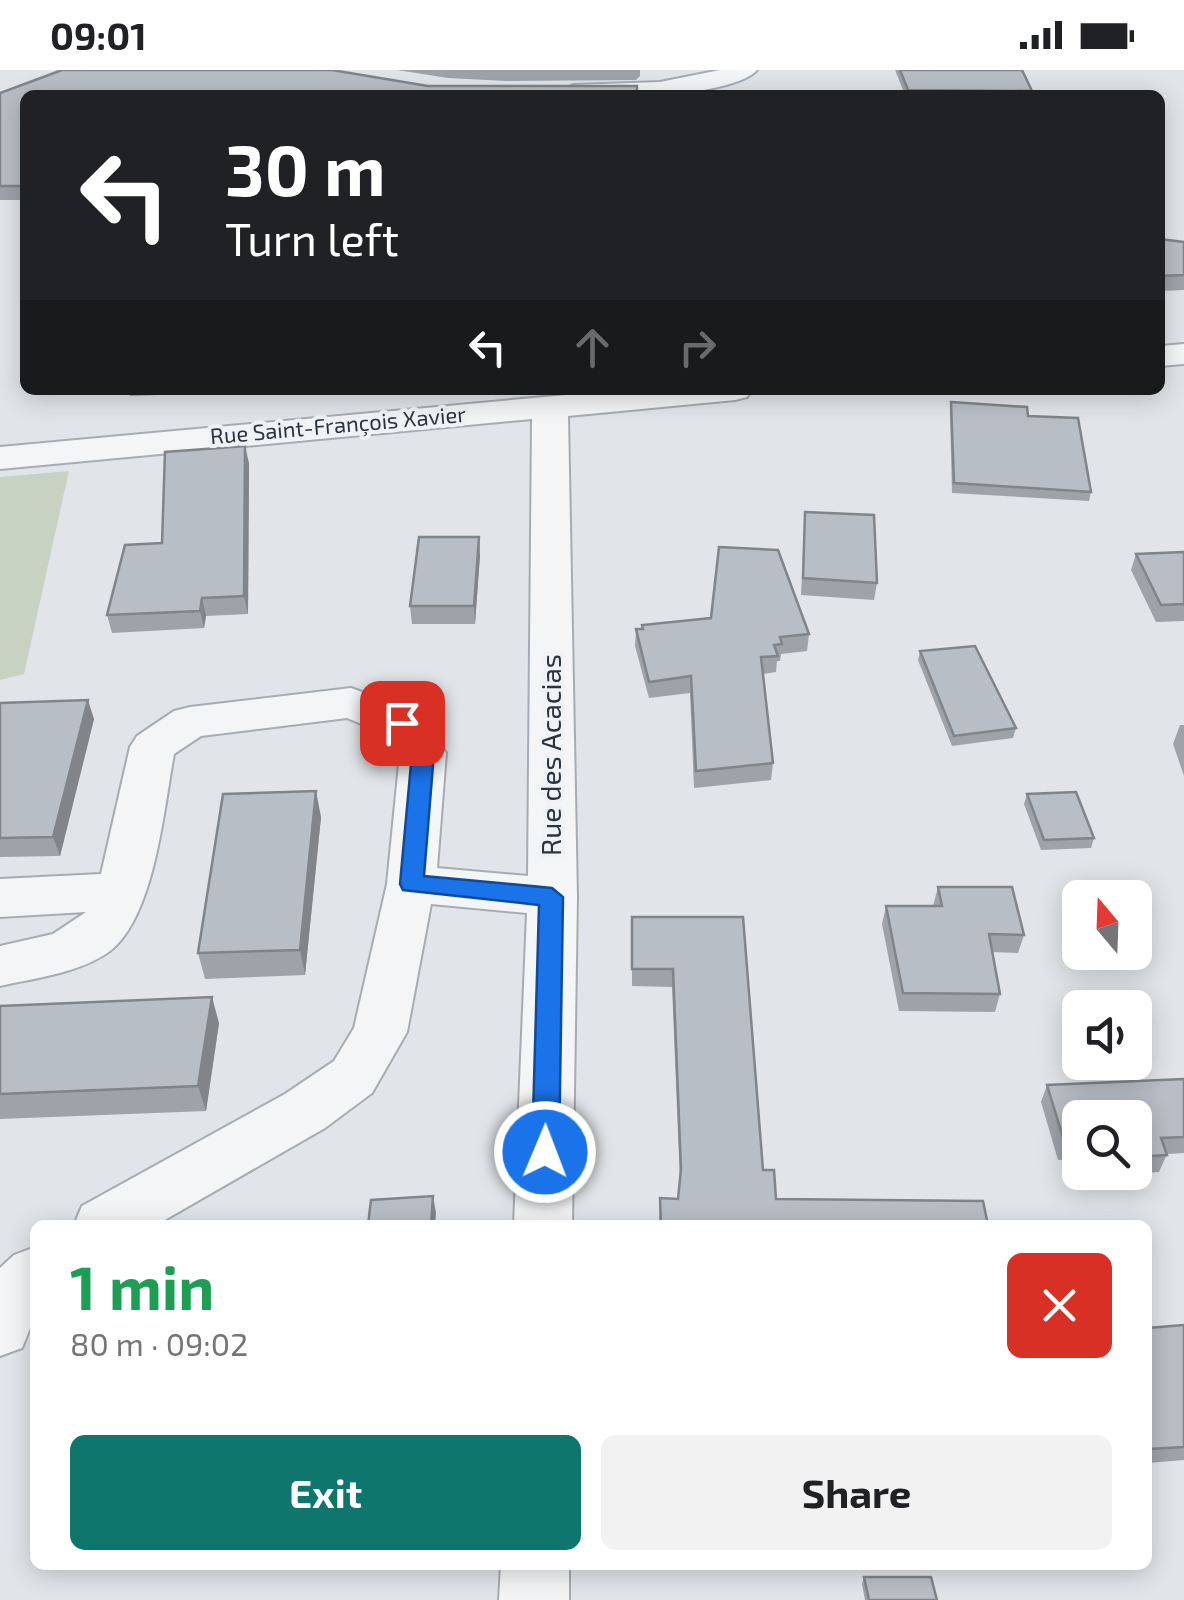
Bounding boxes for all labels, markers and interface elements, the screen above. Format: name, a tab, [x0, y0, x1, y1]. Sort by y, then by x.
text: 09:01	[50, 12, 147, 58]
text: 30 m	[225, 126, 386, 210]
icon: left	[60, 130, 190, 260]
text: Turn left	[225, 211, 399, 265]
icon: left	[460, 320, 515, 375]
icon: ahead	[565, 320, 620, 375]
icon: right	[670, 320, 725, 375]
street label: Rue Saint-François Xavier	[209, 400, 467, 450]
street label: Rue des Acacias	[533, 654, 567, 856]
pin	[360, 681, 445, 766]
icon: arrive	[375, 696, 430, 751]
north arrow	[1062, 880, 1152, 970]
map controls	[1062, 880, 1152, 1190]
button: sound	[1062, 990, 1152, 1080]
position arrow	[493, 1100, 597, 1204]
button: search	[1062, 1100, 1152, 1190]
text: 1 min	[70, 1250, 214, 1322]
button: close	[1007, 1253, 1112, 1358]
text: 80 m · 09:02	[70, 1324, 248, 1362]
button: Exit	[70, 1435, 581, 1550]
button: Share	[601, 1435, 1112, 1550]

